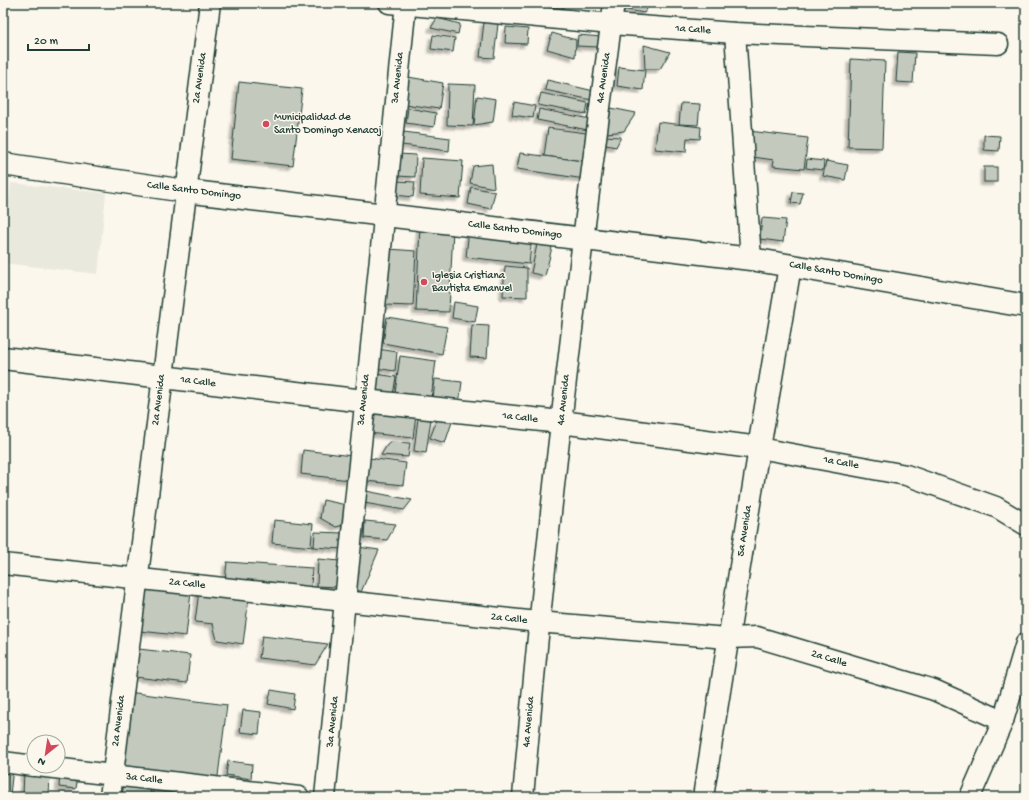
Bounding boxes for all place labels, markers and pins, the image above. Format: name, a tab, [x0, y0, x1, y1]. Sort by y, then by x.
place label: Municipalidad de Santo Domingo Xenacoj	[274, 112, 382, 137]
marker: Municipalidad de Santo Domingo Xenacoj	[261, 119, 271, 129]
place label: Iglesia Cristiana Bautista Emanuel	[431, 270, 513, 295]
marker: Iglesia Cristiana Bautista Emanuel	[419, 277, 429, 287]

